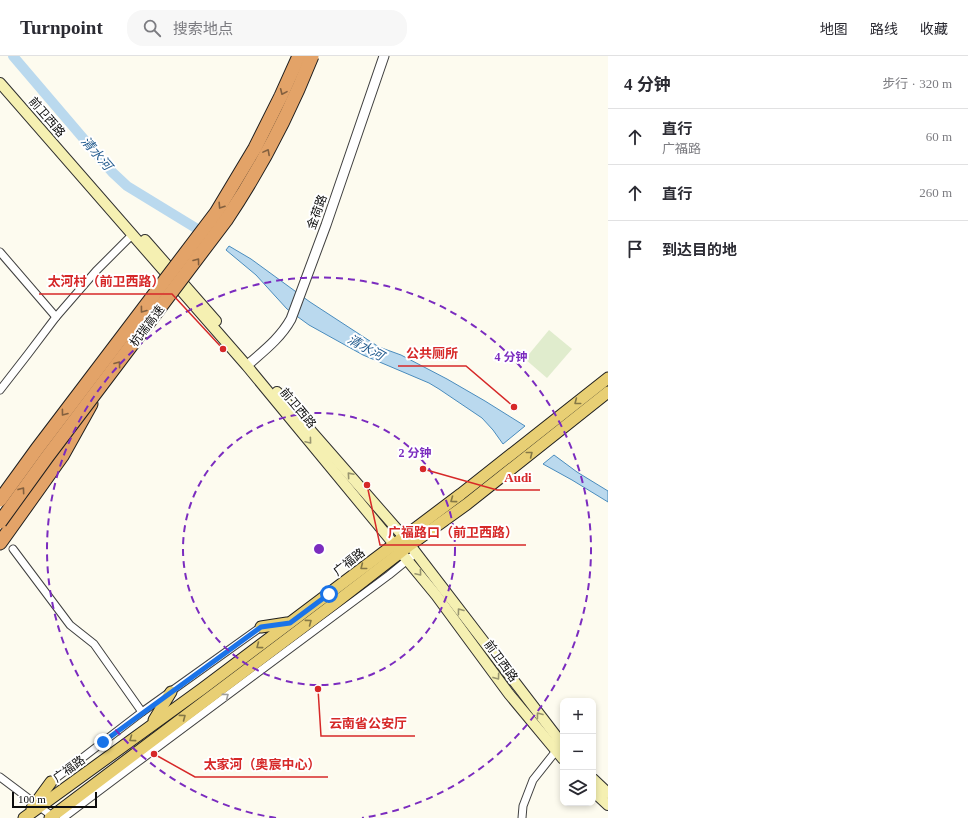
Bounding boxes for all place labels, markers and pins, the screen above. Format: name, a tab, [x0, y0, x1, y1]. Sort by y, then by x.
callout: 太河村（前卫西路）	[39, 269, 172, 294]
callout: 公共厕所	[398, 341, 466, 366]
callout: Audi	[497, 465, 540, 490]
callout: 广福路口（前卫西路）	[380, 520, 526, 545]
centre of rings	[312, 542, 326, 556]
callout: 云南省公安厅	[321, 711, 415, 736]
callout: 太家河（奥宸中心）	[195, 752, 328, 777]

